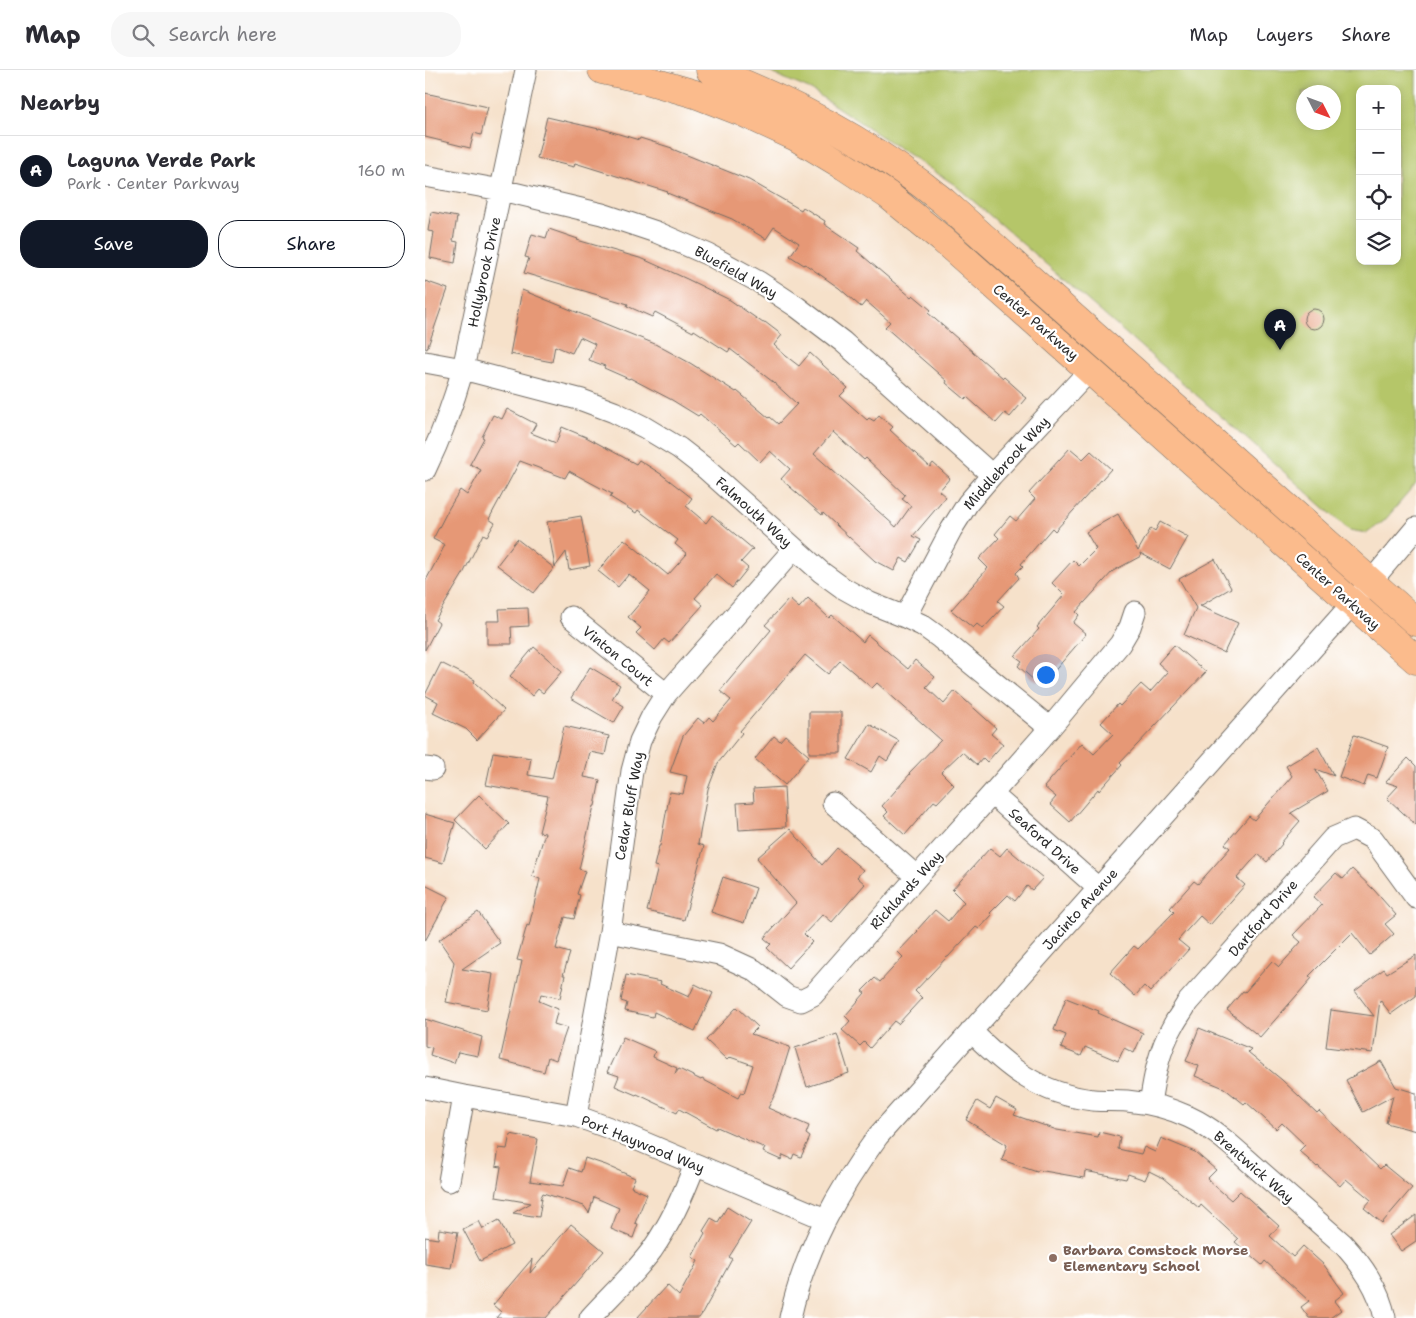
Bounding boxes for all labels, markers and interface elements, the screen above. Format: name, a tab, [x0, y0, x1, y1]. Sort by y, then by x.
search box	[111, 12, 461, 57]
text: Map	[25, 19, 81, 51]
icon: search	[129, 21, 157, 49]
text: Search here	[169, 22, 277, 47]
text: Map	[1190, 23, 1228, 47]
text: Layers	[1256, 23, 1313, 47]
text: Share	[1341, 23, 1391, 47]
north arrow	[1296, 85, 1341, 130]
map controls	[1356, 85, 1401, 265]
button: +	[1356, 85, 1401, 130]
text: Nearby	[20, 89, 100, 117]
button: −	[1356, 130, 1401, 175]
text: Laguna Verde Park	[67, 148, 256, 173]
text: A	[30, 160, 42, 181]
text: 160 m	[358, 160, 405, 181]
text: Park · Center Parkway	[67, 173, 240, 194]
button: locate	[1356, 175, 1401, 220]
street label: Hollybrook Drive	[463, 215, 505, 329]
button: Save	[20, 220, 208, 268]
button: Share	[218, 220, 405, 268]
button: layers	[1356, 220, 1401, 265]
street label: Bluefield Way	[691, 242, 781, 302]
street label: Center Parkway	[989, 280, 1083, 364]
pin: A	[1264, 309, 1296, 350]
street label: Middlebrook Way	[959, 412, 1053, 514]
street label: Falmouth Way	[712, 473, 796, 551]
street label: Center Parkway	[1292, 548, 1384, 634]
street label: Vinton Court	[579, 622, 657, 690]
your location	[1033, 662, 1059, 688]
street label: Cedar Bluff Way	[611, 750, 647, 862]
street label: Seaford Drive	[1005, 804, 1085, 878]
street label: Richlands Way	[866, 847, 946, 933]
street label: Jacinto Avenue	[1039, 864, 1122, 954]
street label: Dartford Drive	[1225, 876, 1302, 960]
street label: Port Haywood Way	[579, 1111, 707, 1177]
street label: Brentwick Way	[1210, 1127, 1298, 1207]
place label: Barbara Comstock Morse Elementary School	[1063, 1241, 1249, 1275]
marker: Barbara Comstock Morse Elementary School	[1047, 1252, 1059, 1264]

